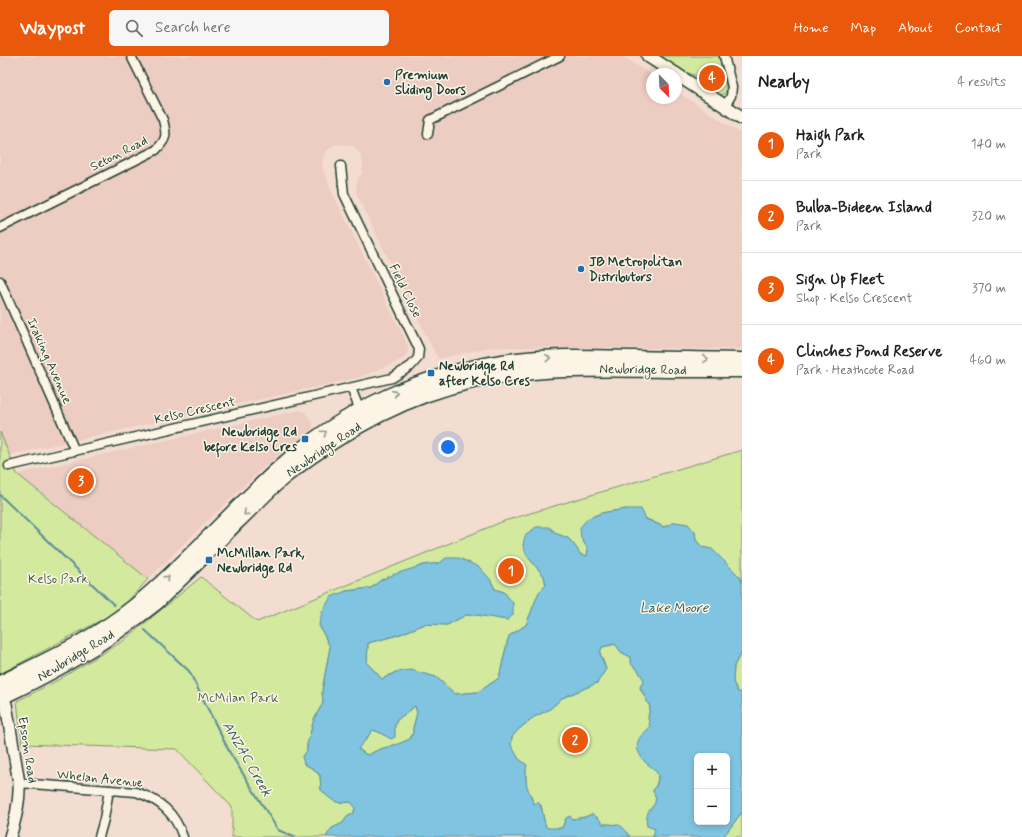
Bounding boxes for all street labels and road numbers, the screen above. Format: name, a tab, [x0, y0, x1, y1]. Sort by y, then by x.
street label: Seton Road	[87, 132, 151, 176]
street label: Field Close	[385, 261, 425, 321]
street label: Iraking Avenue	[22, 315, 76, 407]
street label: Newbridge Road	[599, 361, 687, 380]
street label: Kelso Crescent	[153, 393, 237, 429]
street label: Newbridge Road	[283, 419, 365, 482]
street label: Newbridge Road	[34, 626, 118, 687]
street label: Epsom Road	[13, 715, 41, 785]
street label: Whelan Avenue	[56, 766, 144, 792]

